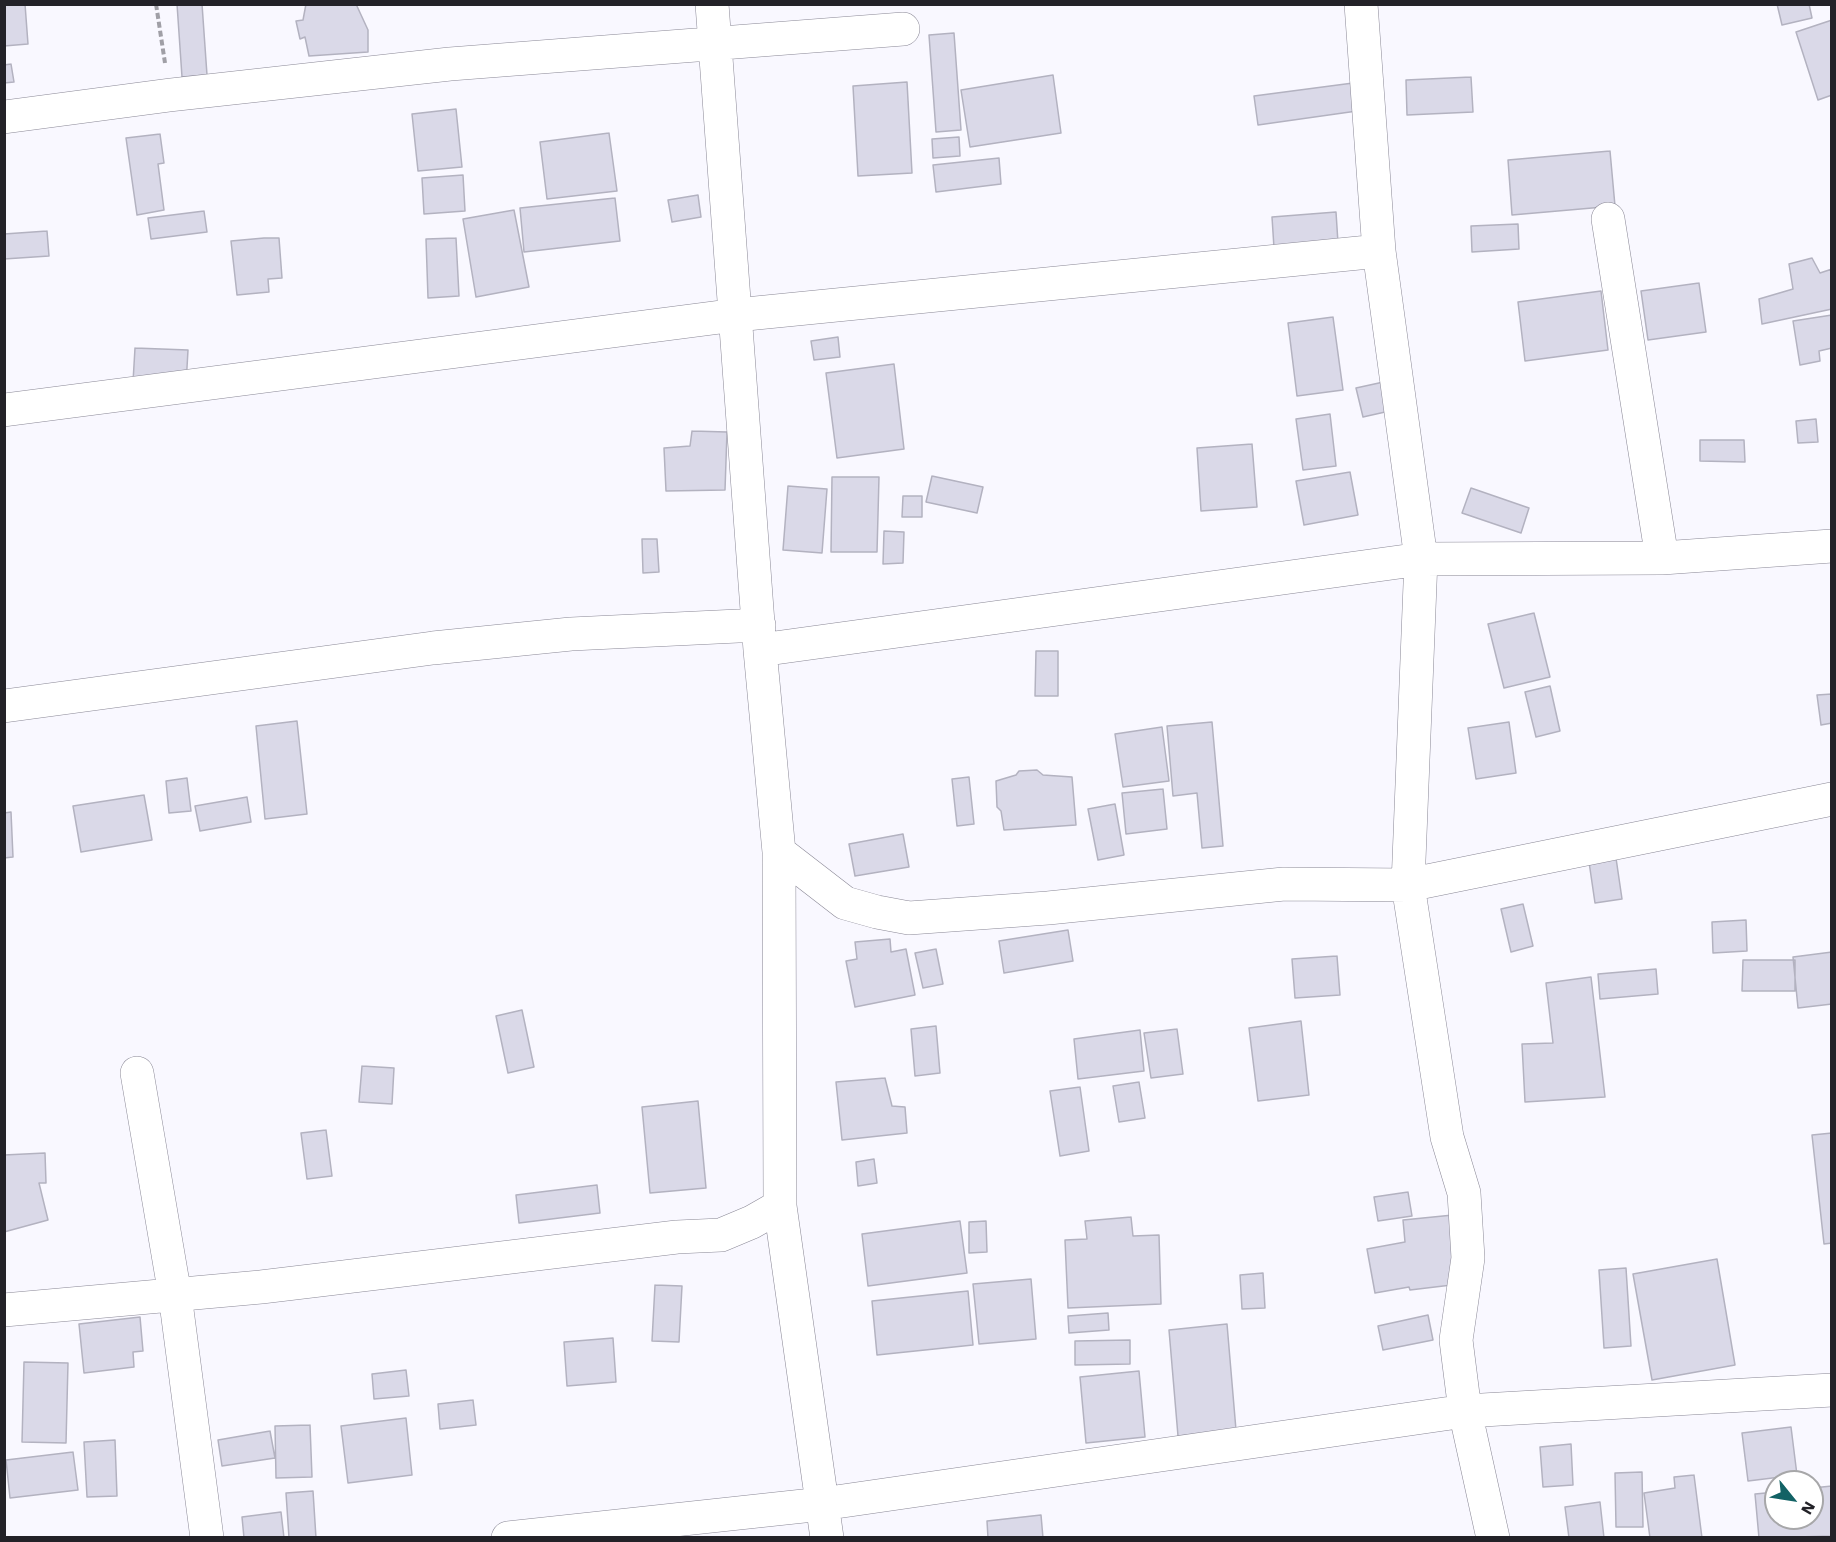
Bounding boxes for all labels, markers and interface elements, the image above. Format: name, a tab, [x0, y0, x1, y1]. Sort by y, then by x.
north arrow	[1764, 1470, 1824, 1530]
text: N	[1797, 1498, 1819, 1518]

